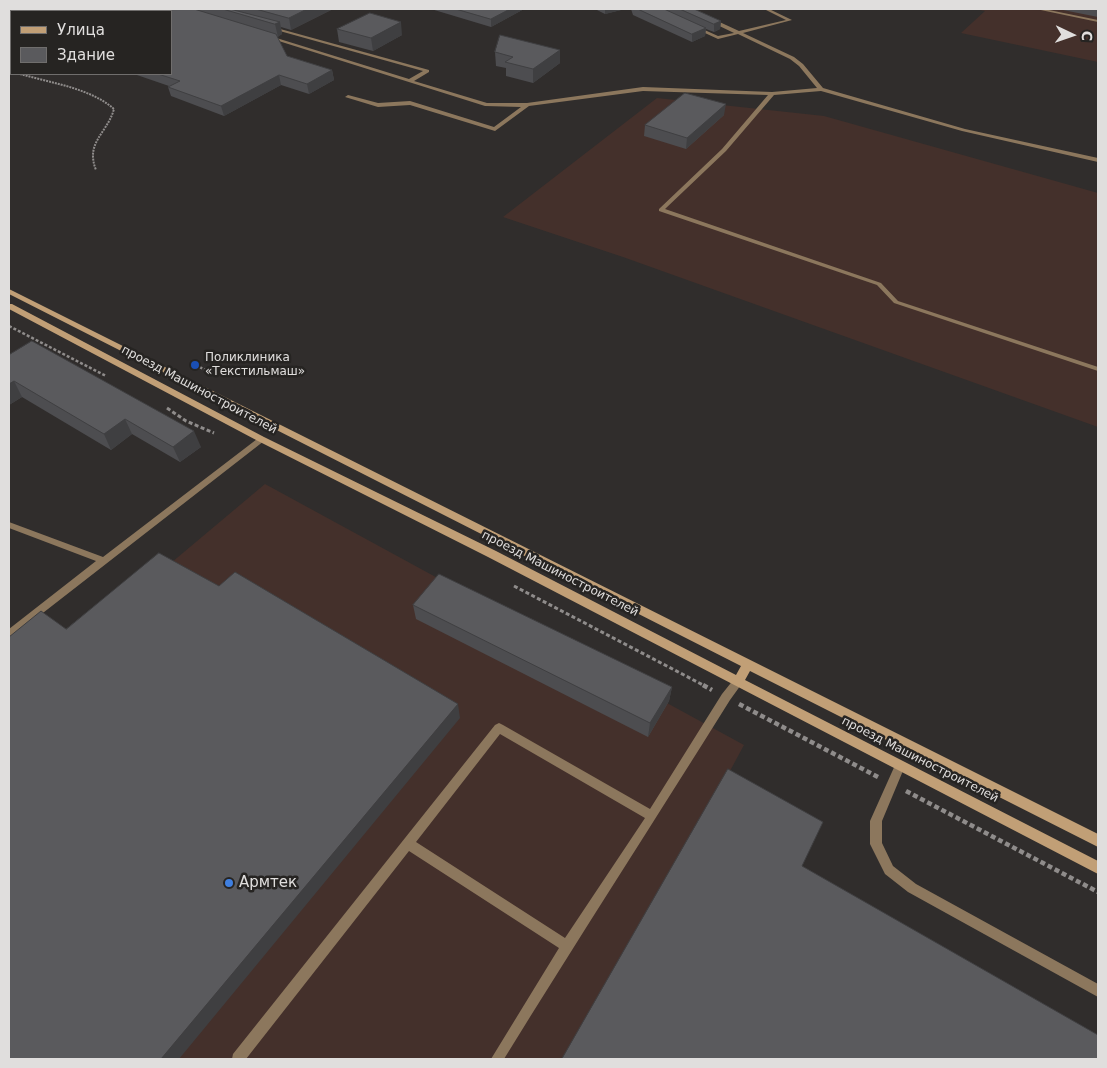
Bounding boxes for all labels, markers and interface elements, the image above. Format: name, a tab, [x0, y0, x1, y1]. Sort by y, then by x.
legend	[10, 10, 172, 75]
north arrow	[1047, 10, 1097, 60]
text: Улица	[57, 21, 105, 39]
text: С	[1079, 30, 1095, 41]
text: Здание	[57, 46, 115, 64]
street label: проезд Машиностроителей	[119, 343, 279, 437]
place label: Поликлиника «Текстильмаш»	[205, 351, 305, 379]
marker: Поликлиника «Текстильмаш»	[189, 359, 201, 371]
street label: проезд Машиностроителей	[479, 528, 641, 620]
street label: проезд Машиностроителей	[839, 714, 1001, 806]
place label: Армтек	[239, 874, 297, 892]
marker: Армтек	[223, 877, 235, 889]

